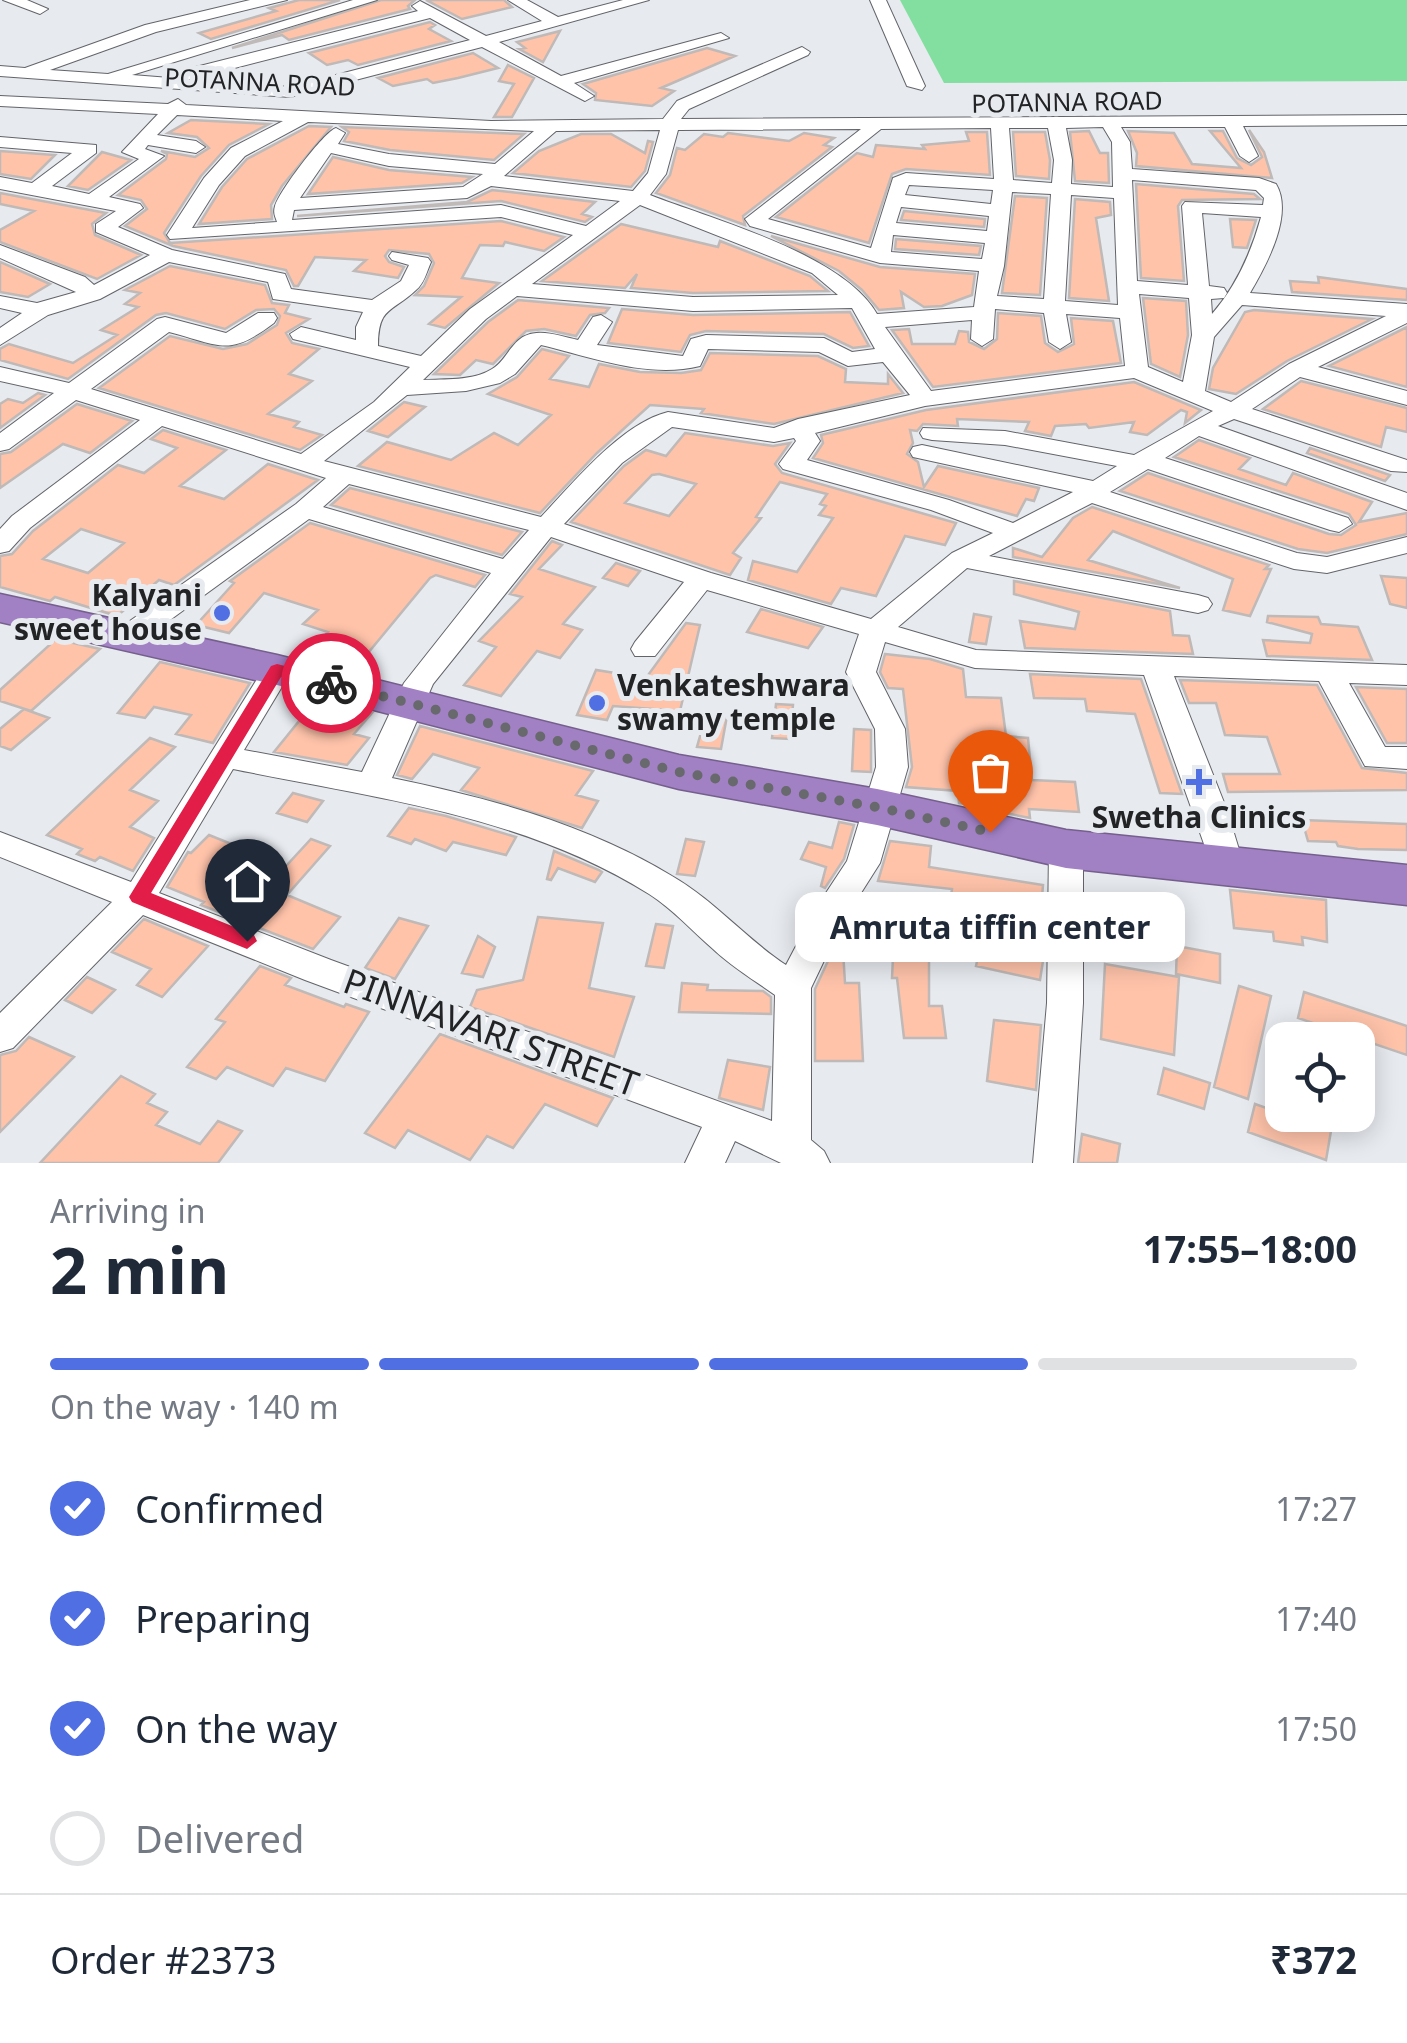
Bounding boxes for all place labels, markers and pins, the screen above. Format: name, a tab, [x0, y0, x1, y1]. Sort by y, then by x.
place label: Kalyani sweet house	[14, 574, 202, 649]
marker: Kalyani sweet house	[211, 602, 233, 624]
place label: Venkateshwara swamy temple	[617, 664, 850, 739]
marker: Venkateshwara swamy temple	[586, 692, 608, 714]
pin	[948, 730, 1033, 833]
marker: Swetha Clinics	[1186, 769, 1212, 795]
place label: Swetha Clinics	[1092, 796, 1306, 837]
pin	[205, 839, 290, 942]
callout: Amruta tiffin center	[795, 892, 1185, 962]

